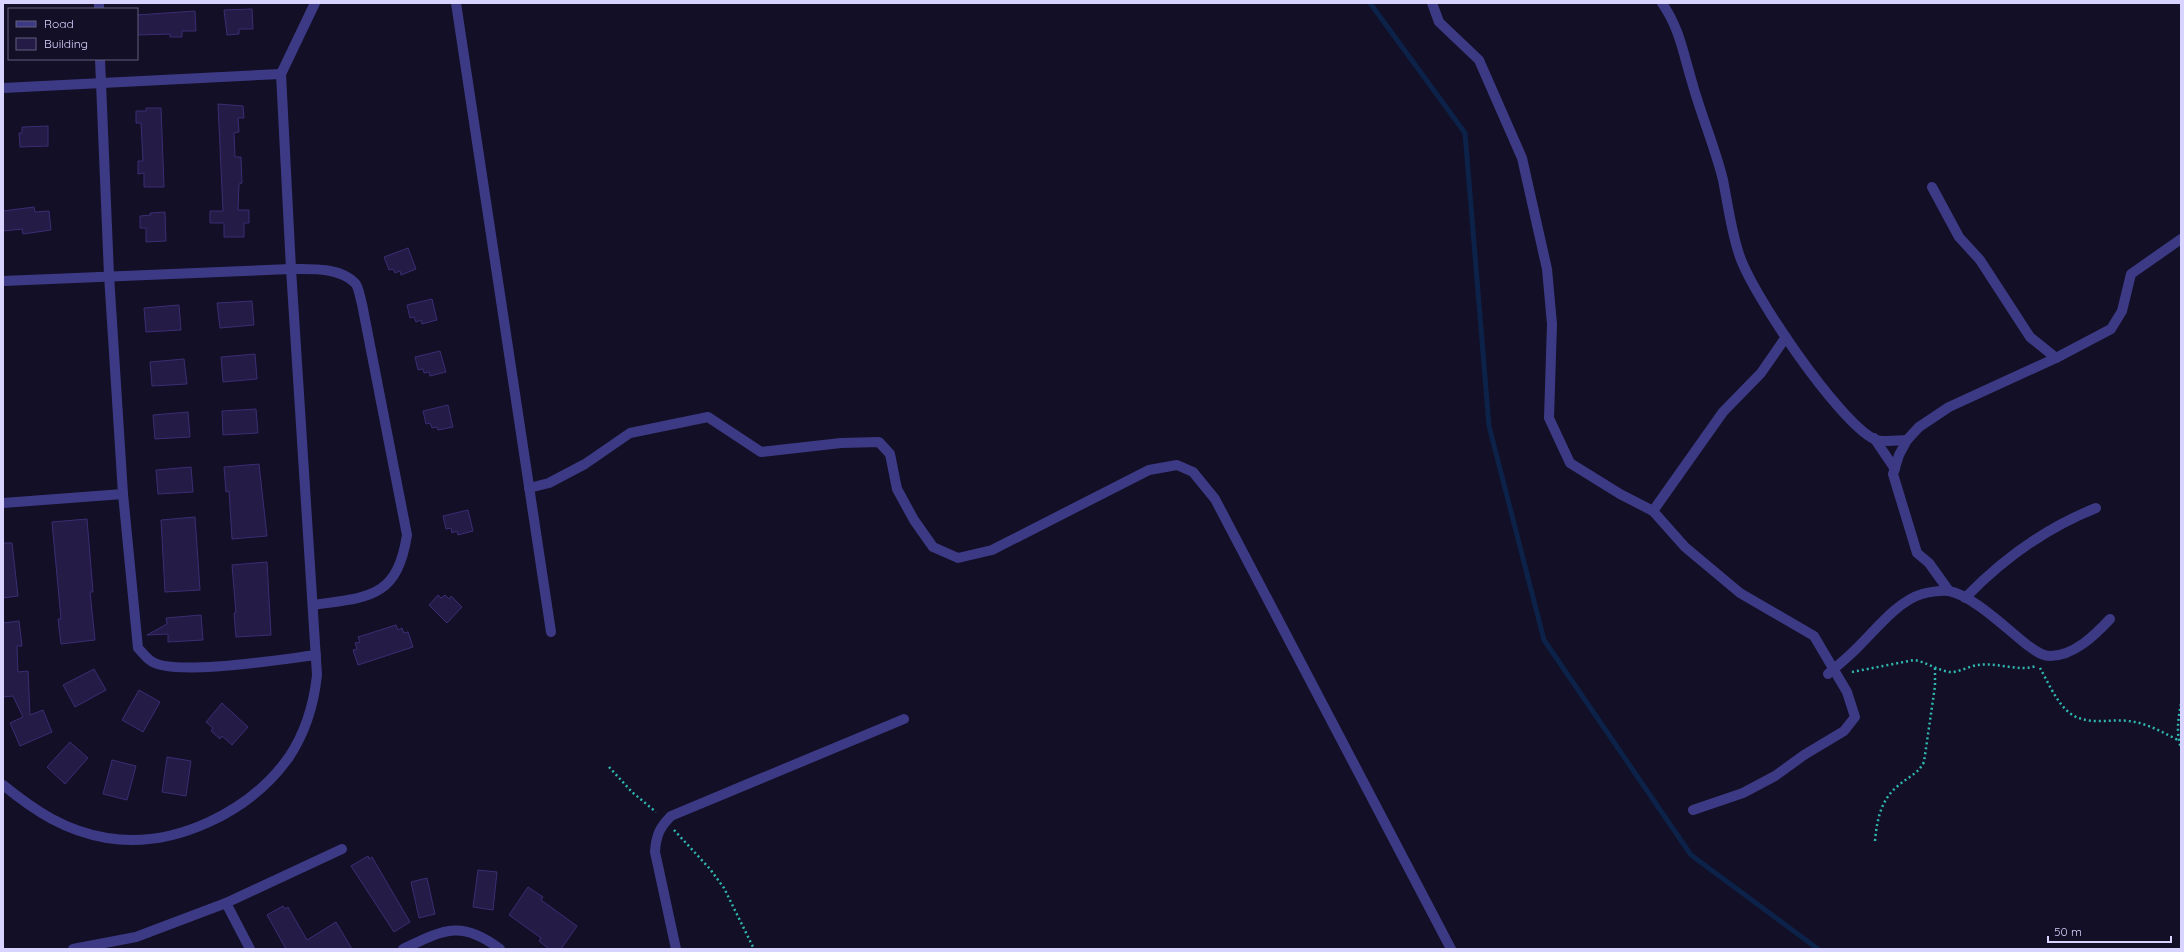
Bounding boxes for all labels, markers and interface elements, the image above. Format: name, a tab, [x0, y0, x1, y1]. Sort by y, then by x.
legend	[8, 8, 138, 60]
text: Road	[44, 16, 74, 31]
text: Building	[44, 36, 88, 51]
scale bar	[2048, 918, 2171, 944]
text: 50 m	[2054, 924, 2082, 939]

